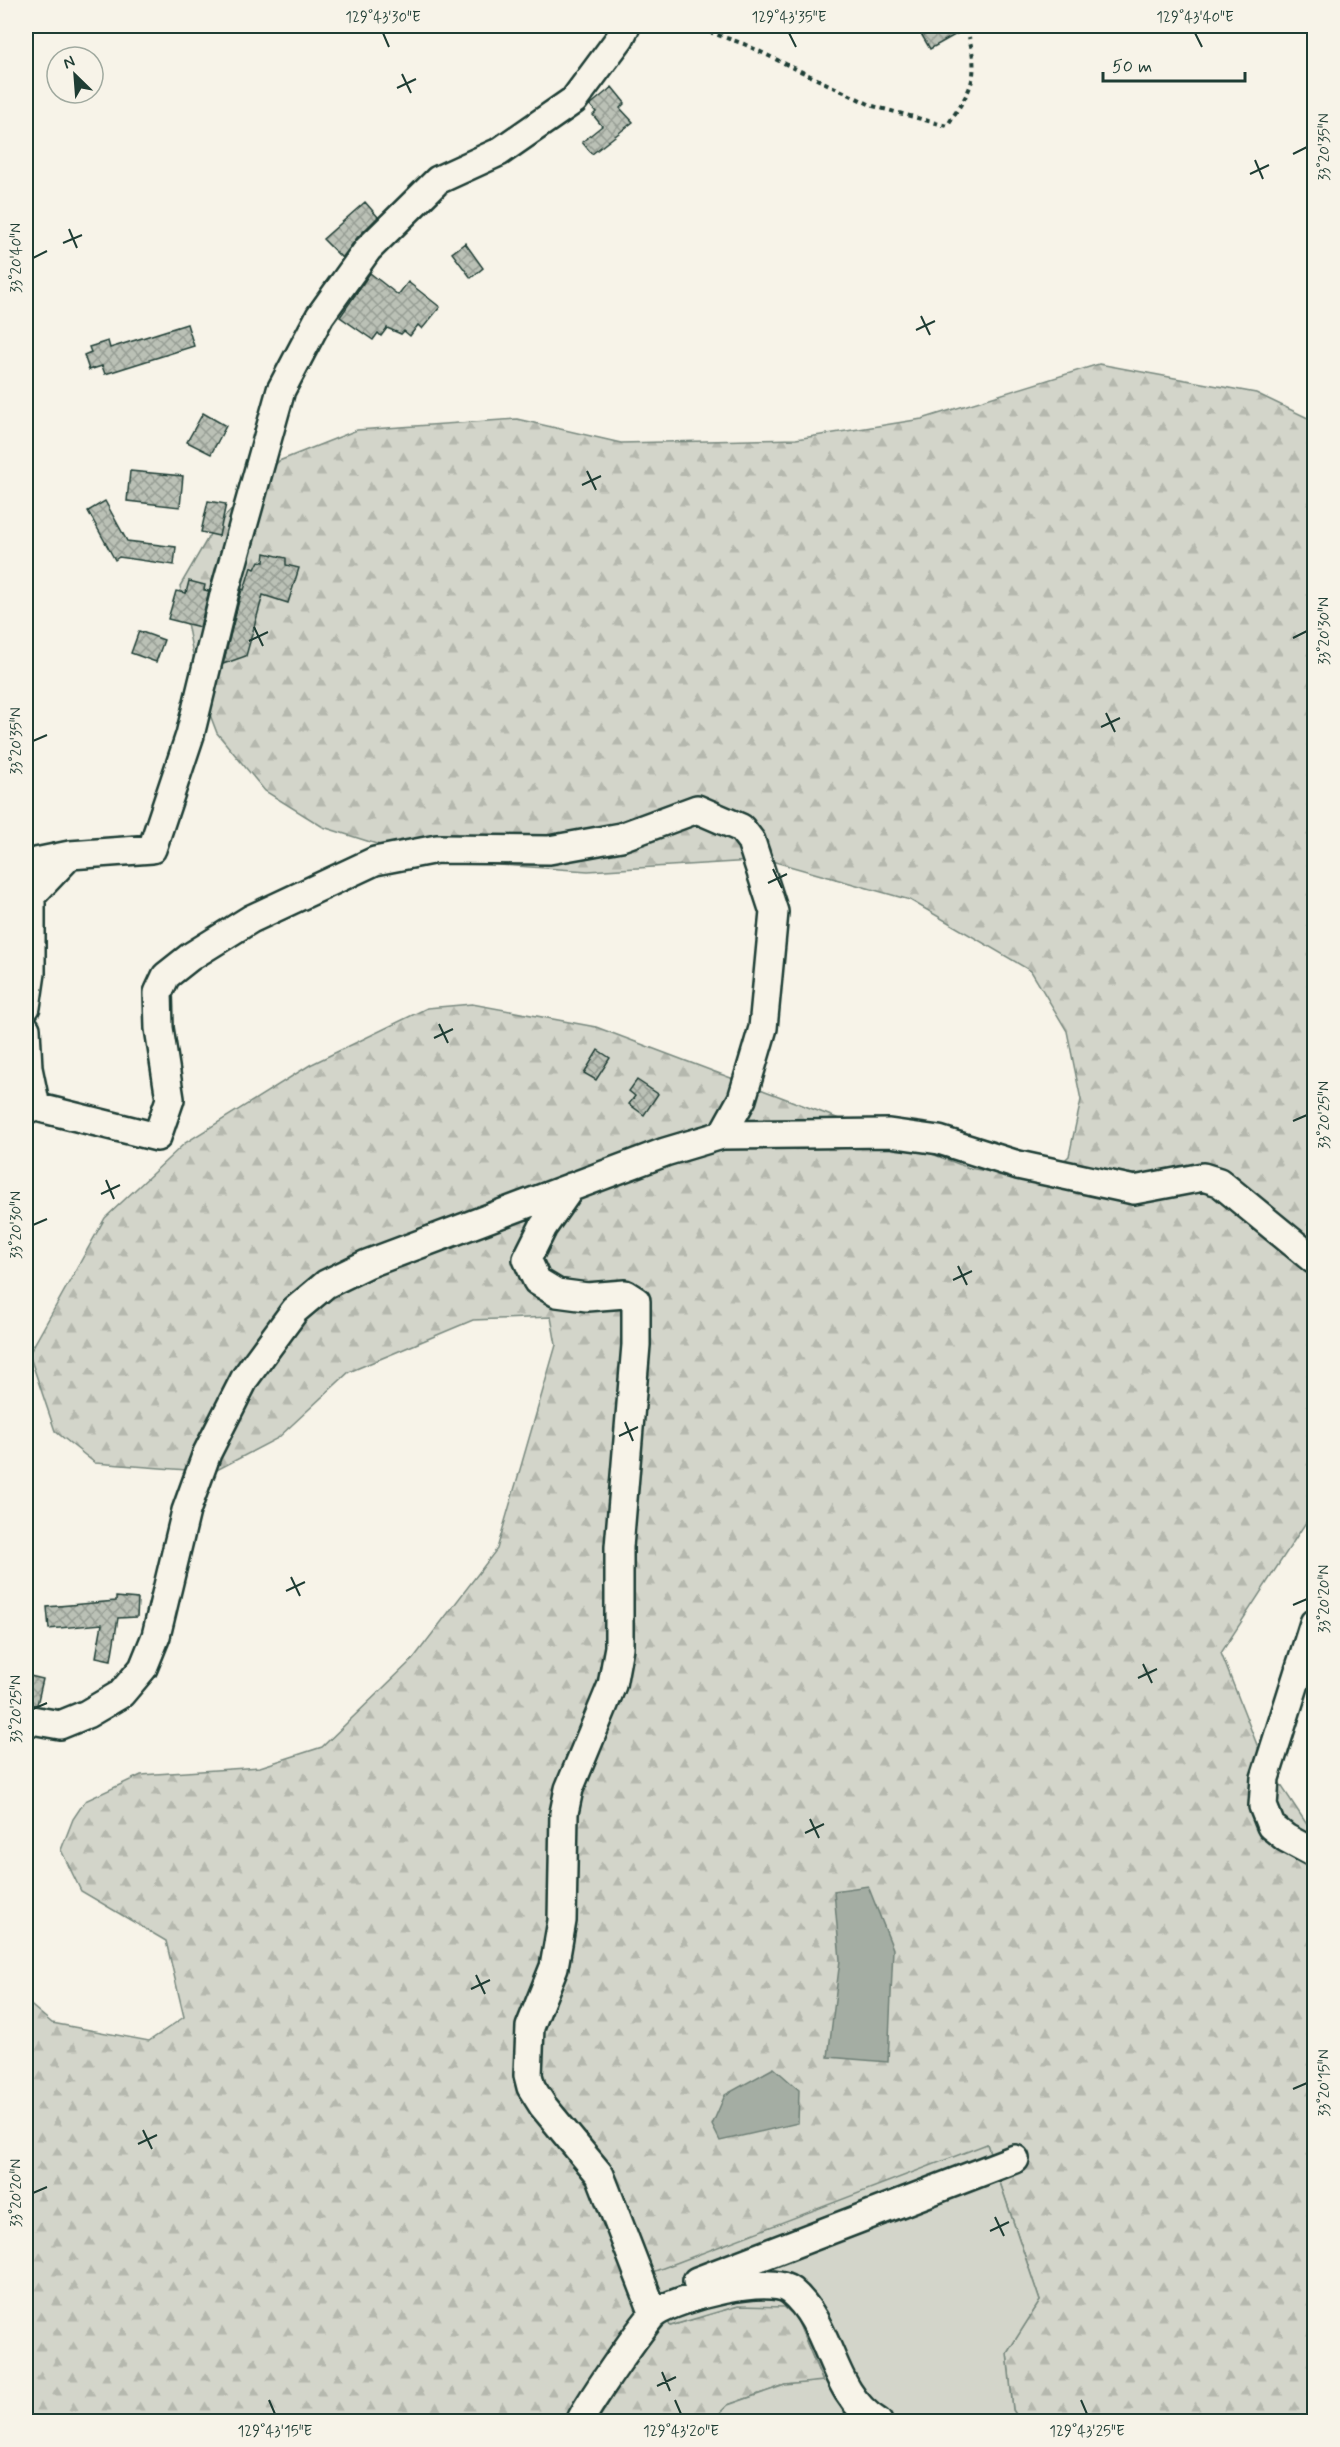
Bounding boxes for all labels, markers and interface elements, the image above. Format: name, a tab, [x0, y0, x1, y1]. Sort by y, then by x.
text: 129°43'30"E	[345, 8, 421, 28]
text: 129°43'35"E	[752, 8, 827, 28]
text: 129°43'40"E	[1156, 8, 1234, 28]
north arrow	[45, 45, 105, 105]
scale bar	[1103, 45, 1246, 83]
text: N	[60, 51, 79, 75]
text: 50 m	[1112, 55, 1152, 79]
text: 33°20'35"N	[1315, 113, 1335, 181]
text: 33°20'40"N	[7, 223, 27, 293]
text: 33°20'30"N	[1315, 597, 1335, 665]
text: 33°20'35"N	[7, 707, 27, 775]
text: 33°20'25"N	[1315, 1081, 1335, 1149]
text: 33°20'30"N	[7, 1191, 27, 1259]
text: 33°20'20"N	[1315, 1565, 1335, 1633]
text: 33°20'25"N	[7, 1675, 27, 1743]
text: 33°20'15"N	[1315, 2049, 1335, 2117]
text: 33°20'20"N	[7, 2159, 27, 2227]
text: 129°43'15"E	[238, 2422, 313, 2442]
text: 129°43'20"E	[643, 2422, 719, 2442]
text: 129°43'25"E	[1049, 2422, 1125, 2442]

